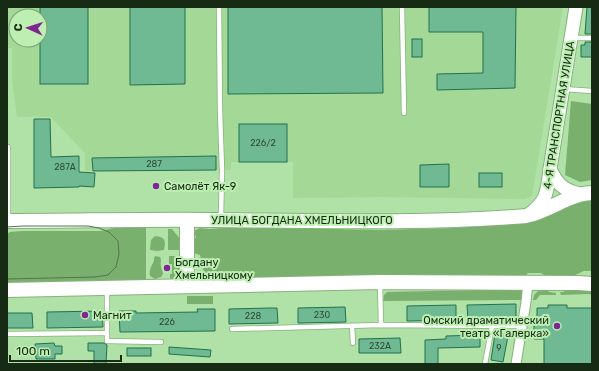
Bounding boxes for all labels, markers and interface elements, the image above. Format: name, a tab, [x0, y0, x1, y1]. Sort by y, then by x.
north arrow	[8, 8, 48, 48]
text: С	[12, 23, 25, 32]
street label: 4-Я ТРАНСПОРТНАЯ УЛИЦА	[541, 40, 577, 190]
house number: 226/2	[250, 138, 276, 148]
house number: 287	[146, 159, 162, 169]
house number: 287А	[54, 162, 76, 172]
place label: Самолёт Як-9	[164, 180, 236, 193]
marker: Самолёт Як-9	[151, 181, 161, 191]
street label: УЛИЦА БОГДАНА ХМЕЛЬНИЦКОГО	[211, 214, 393, 227]
place label: Богдану Хмельницкому	[175, 256, 253, 282]
marker: Богдану Хмельницкому	[162, 263, 172, 273]
place label: Магнит	[93, 309, 132, 322]
marker: Магнит	[80, 310, 90, 320]
house number: 230	[314, 310, 330, 320]
house number: 228	[245, 311, 261, 321]
place label: Омский драматический театр «Галерка»	[423, 314, 549, 340]
house number: 226	[159, 317, 176, 327]
marker: Омский драматический театр «Галерка»	[552, 321, 562, 331]
scale bar	[10, 337, 121, 363]
house number: 232А	[369, 341, 391, 351]
house number: 9	[496, 343, 502, 353]
text: 100 m	[16, 344, 50, 358]

